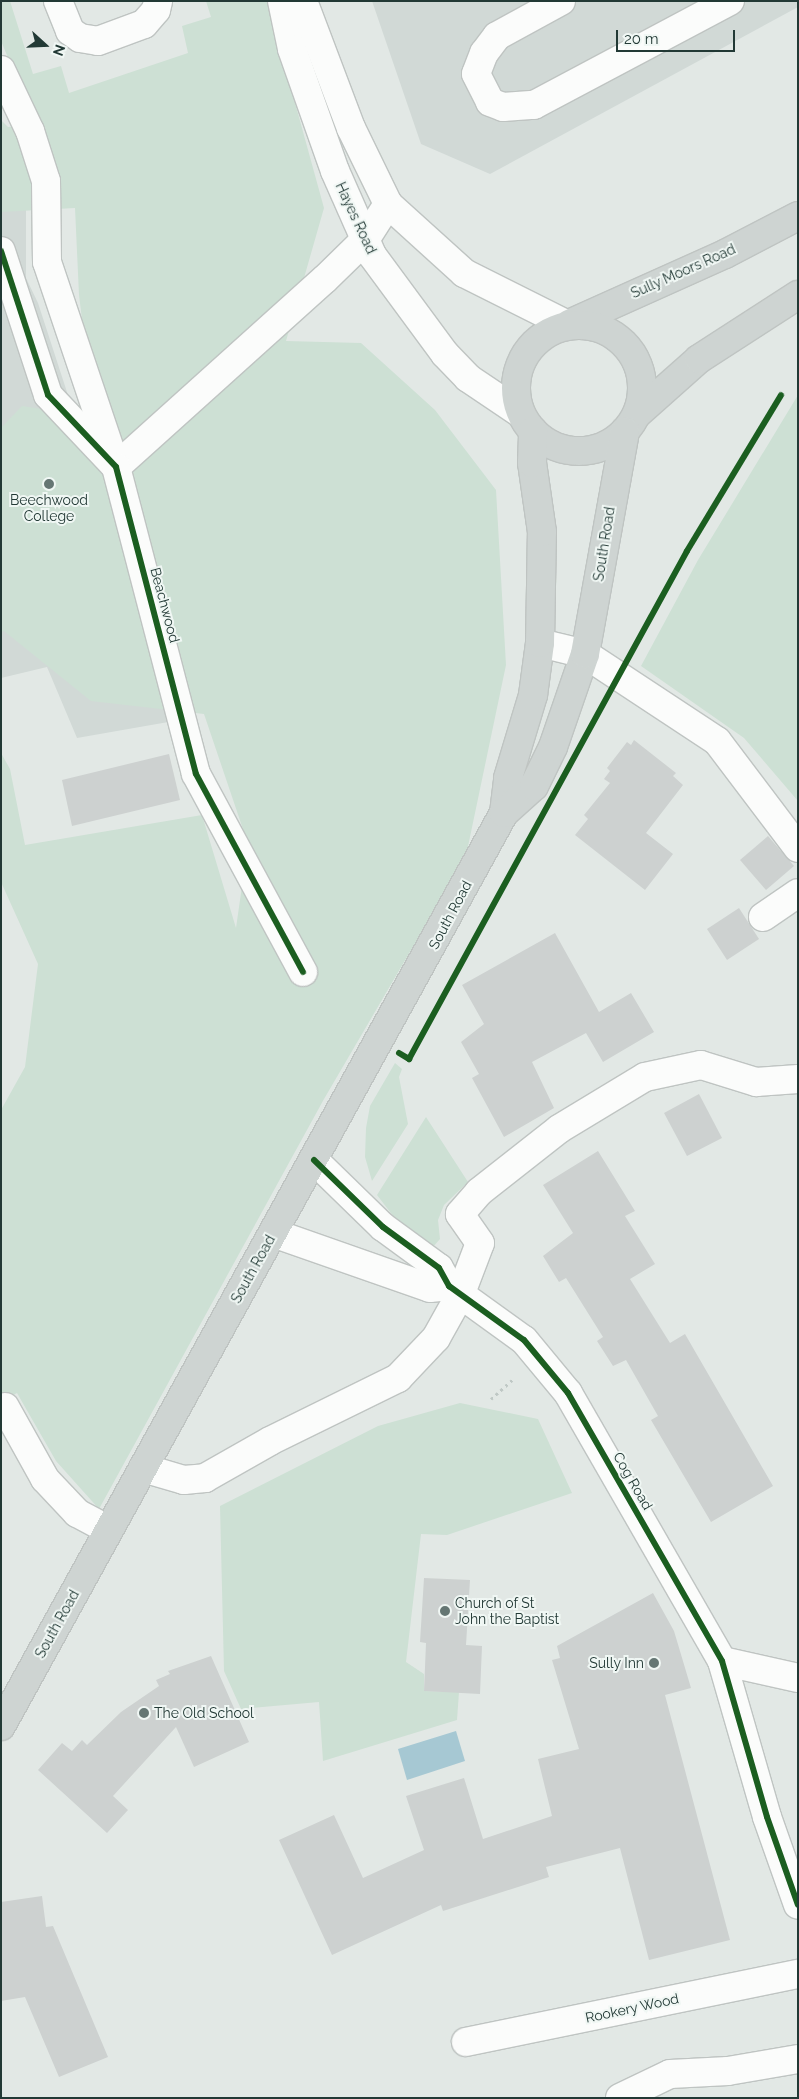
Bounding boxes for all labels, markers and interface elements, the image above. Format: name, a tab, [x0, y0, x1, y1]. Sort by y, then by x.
north arrow	[20, 20, 70, 70]
scale bar	[619, 20, 738, 52]
text: 20 m	[624, 30, 659, 48]
text: N	[50, 42, 68, 58]
street label: Hayes Road	[332, 179, 380, 257]
street label: Sully Moors Road	[628, 240, 738, 302]
marker: Beechwood College	[43, 478, 55, 490]
place label: Beechwood College	[10, 492, 88, 524]
street label: South Road	[590, 506, 618, 582]
street label: Beachwood	[147, 565, 183, 645]
street label: South Road	[425, 878, 475, 952]
street label: South Road	[227, 1232, 279, 1306]
street label: Cog Road	[610, 1449, 656, 1513]
street label: South Road	[31, 1587, 83, 1661]
place label: Church of St John the Baptist	[455, 1595, 559, 1628]
marker: Church of St John the Baptist	[439, 1605, 451, 1617]
place label: Sully Inn	[589, 1655, 644, 1671]
marker: Sully Inn	[648, 1657, 660, 1669]
place label: The Old School	[154, 1705, 254, 1721]
marker: The Old School	[138, 1707, 150, 1719]
street label: Rookery Wood	[583, 1990, 681, 2026]

